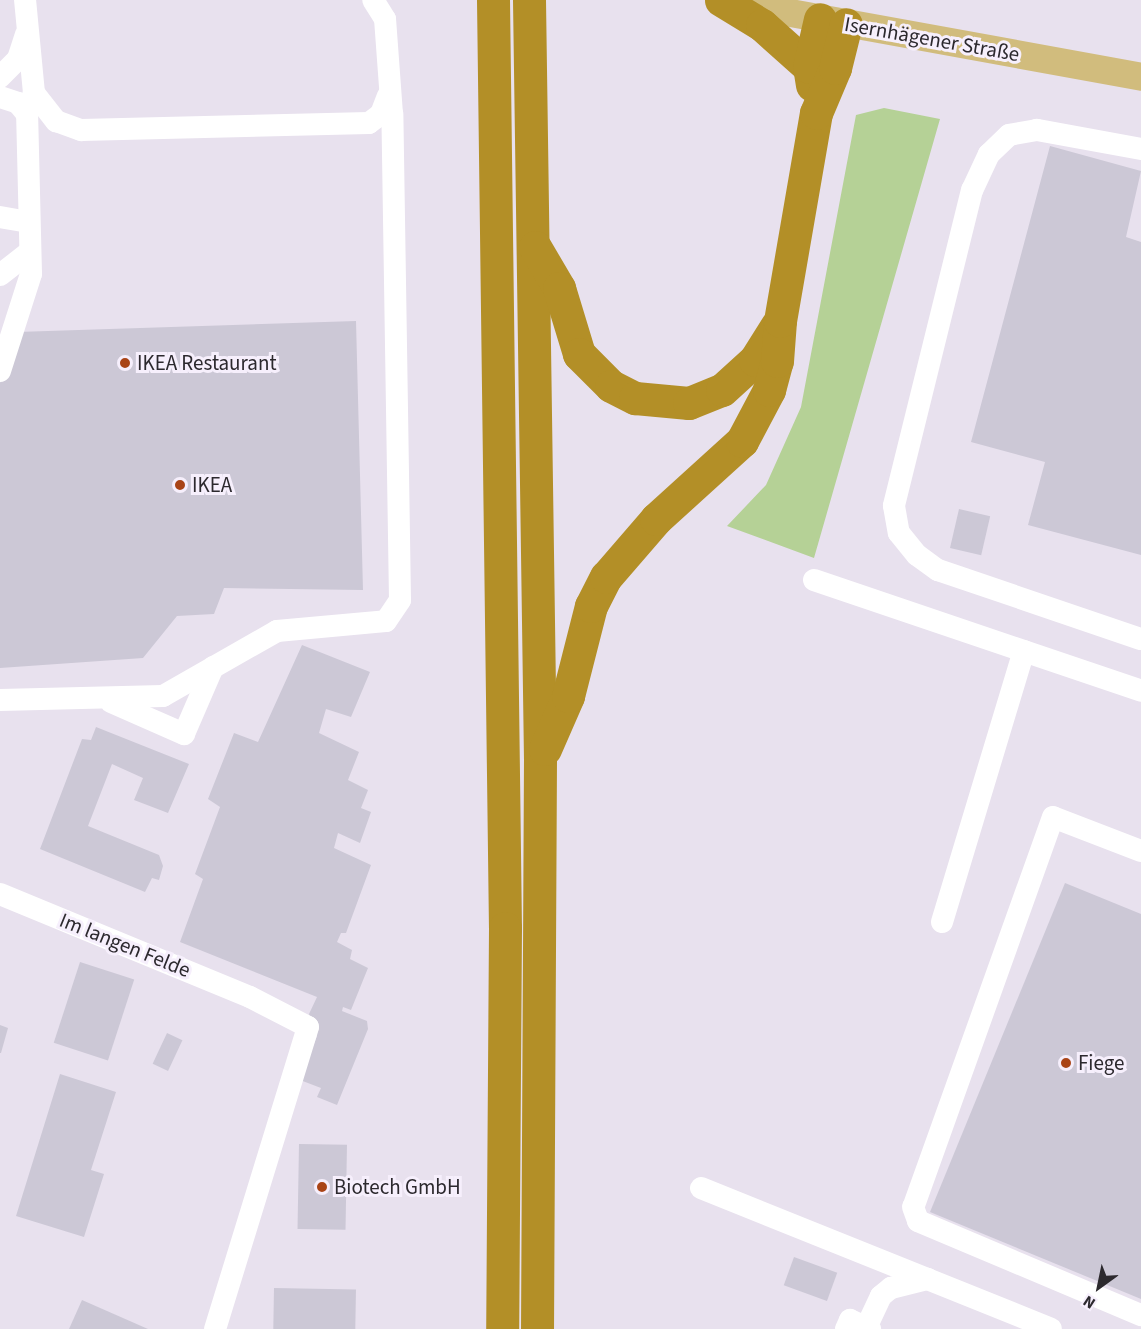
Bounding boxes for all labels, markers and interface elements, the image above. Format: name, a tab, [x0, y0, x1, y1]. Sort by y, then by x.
street label: Isernhägener Straße	[842, 11, 1022, 67]
place label: IKEA Restaurant	[137, 350, 277, 376]
marker: IKEA Restaurant	[118, 356, 132, 370]
place label: IKEA	[192, 472, 232, 498]
marker: IKEA	[173, 478, 187, 492]
street label: Im langen Felde	[56, 907, 194, 983]
place label: Fiege	[1078, 1050, 1124, 1076]
marker: Fiege	[1059, 1056, 1073, 1070]
place label: Biotech GmbH	[334, 1174, 461, 1200]
marker: Biotech GmbH	[315, 1180, 329, 1194]
north arrow	[1069, 1257, 1129, 1317]
text: N	[1079, 1290, 1100, 1314]

